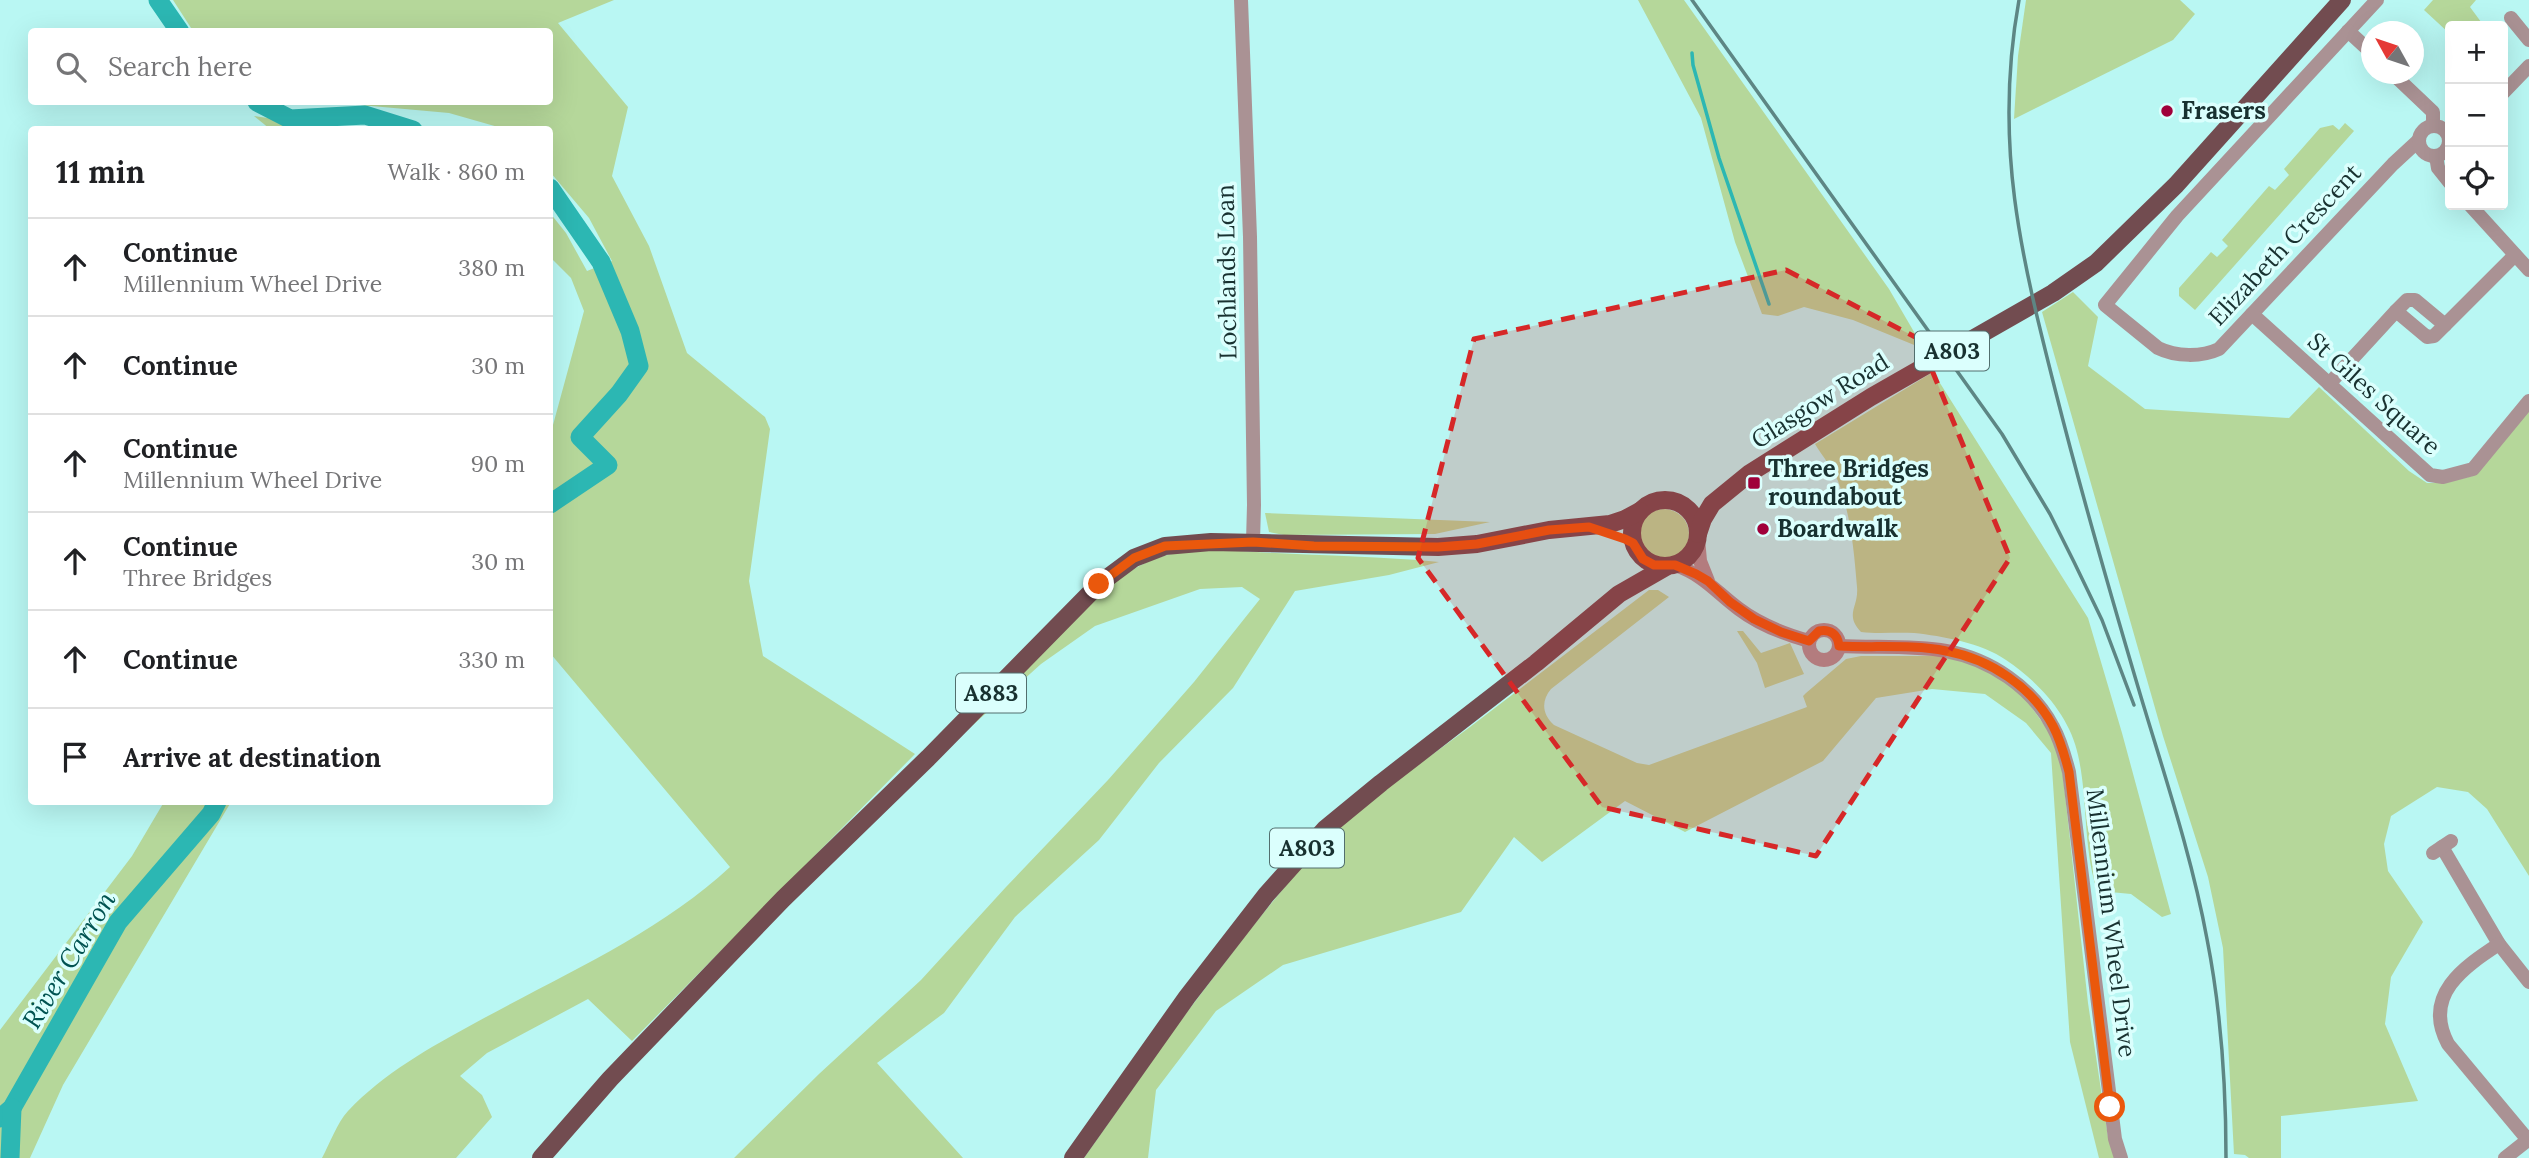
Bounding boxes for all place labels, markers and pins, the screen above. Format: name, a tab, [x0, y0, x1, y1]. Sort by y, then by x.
place label: Frasers	[2181, 95, 2266, 126]
marker: Frasers	[2159, 103, 2175, 119]
place label: Three Bridges roundabout	[1768, 453, 1929, 512]
marker: Three Bridges roundabout	[1746, 475, 1762, 491]
place label: Boardwalk	[1777, 513, 1898, 544]
marker: Boardwalk	[1755, 521, 1771, 537]

